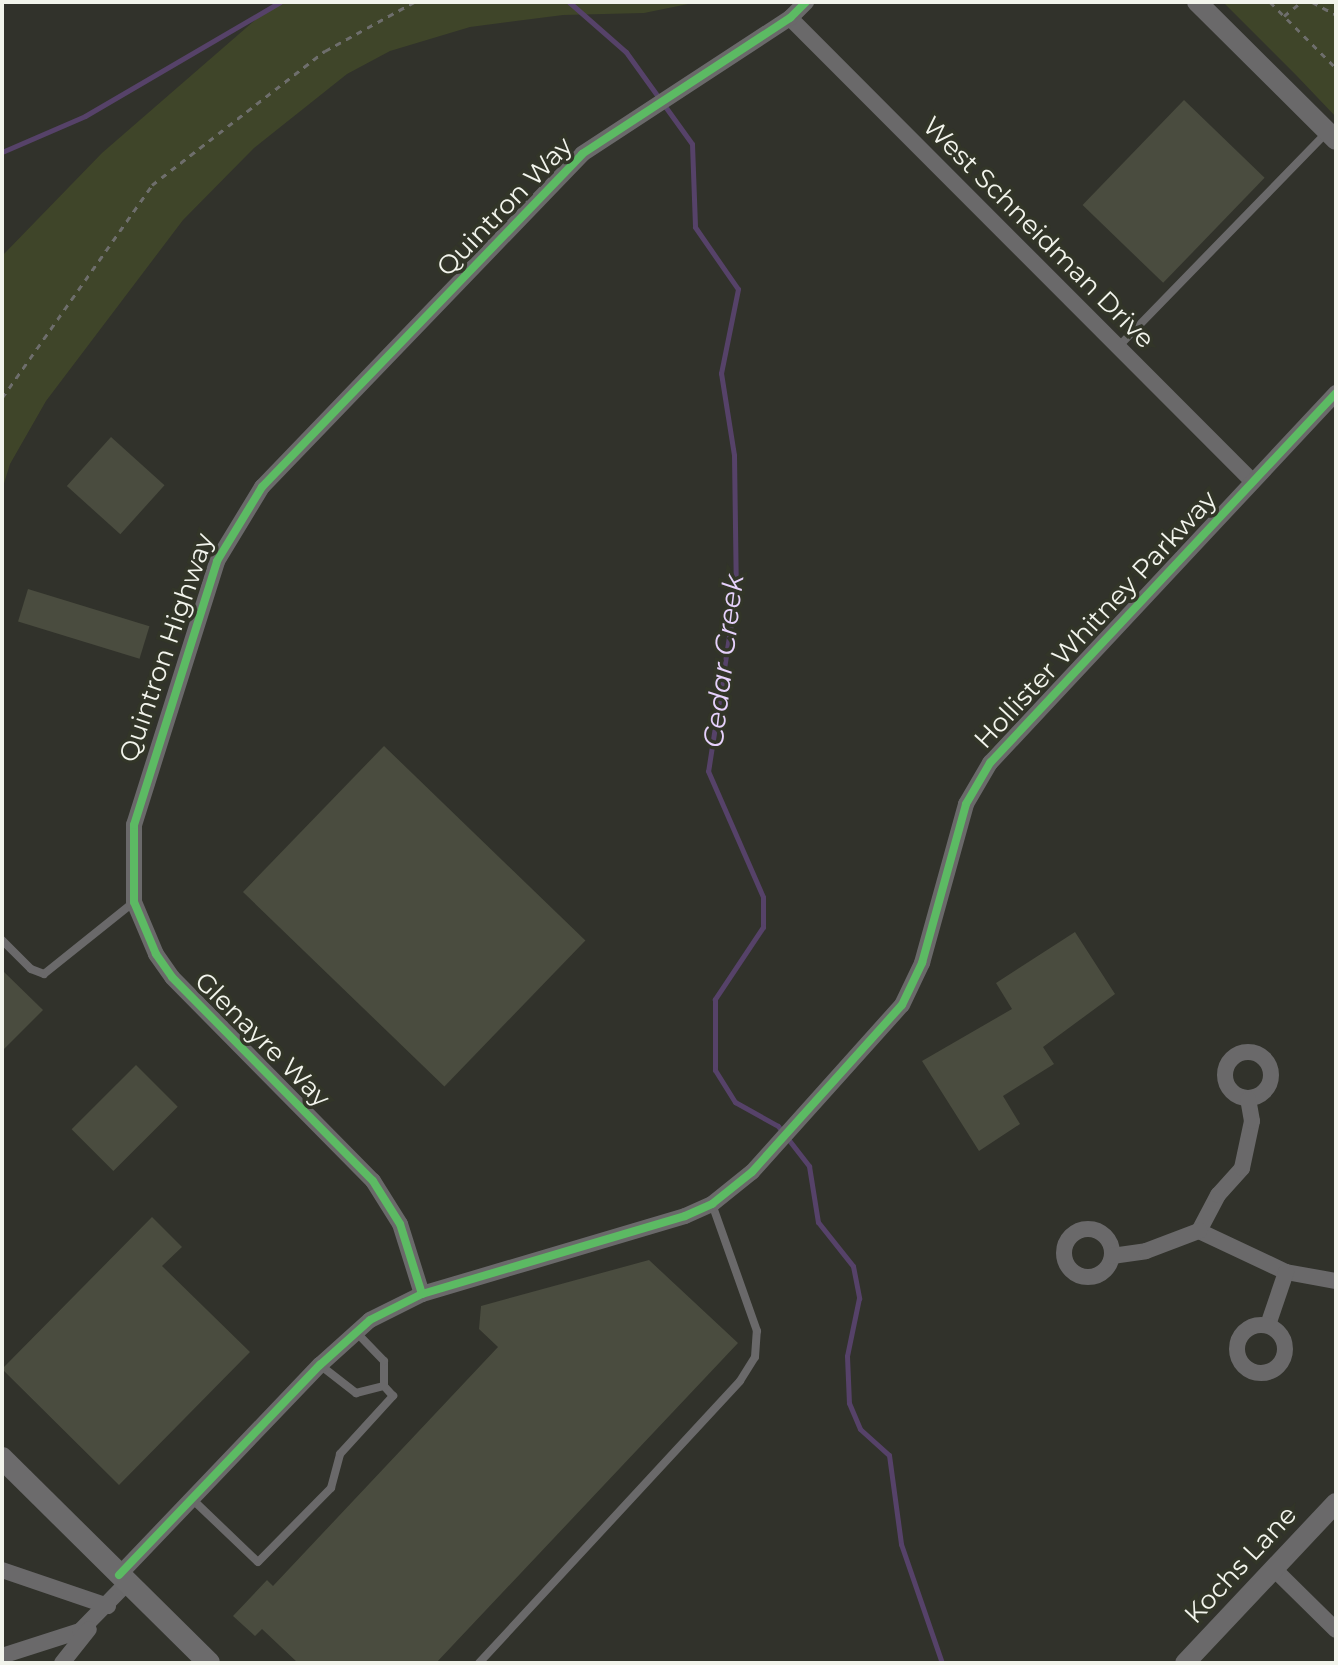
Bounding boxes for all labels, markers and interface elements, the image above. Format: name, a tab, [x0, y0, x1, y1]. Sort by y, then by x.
street label: West Schneidman Drive	[916, 111, 1160, 355]
street label: Quintron Way	[431, 131, 579, 283]
street label: Hollister Whitney Parkway	[968, 485, 1224, 755]
street label: Quintron Highway	[113, 530, 221, 766]
water label: Cedar Creek	[696, 572, 750, 750]
street label: Glenayre Way	[188, 966, 336, 1114]
street label: Kochs Lane	[1179, 1500, 1303, 1630]

